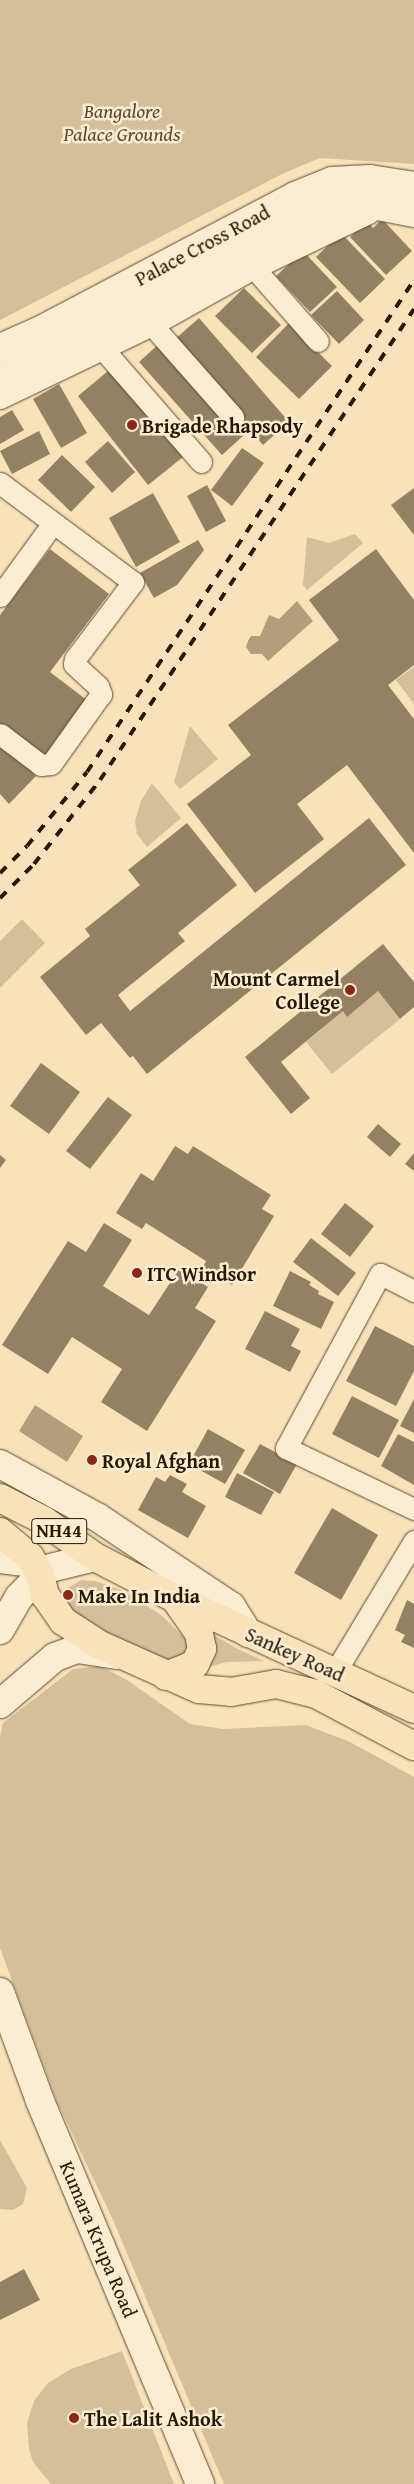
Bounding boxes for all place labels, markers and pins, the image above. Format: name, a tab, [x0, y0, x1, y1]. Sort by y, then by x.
place label: Brigade Rhapsody	[142, 413, 303, 437]
marker: Brigade Rhapsody	[126, 419, 138, 431]
place label: Mount Carmel College	[213, 966, 340, 1013]
marker: Mount Carmel College	[344, 984, 356, 996]
place label: ITC Windsor	[147, 1261, 256, 1285]
marker: ITC Windsor	[131, 1267, 143, 1279]
place label: Royal Afghan	[102, 1448, 220, 1472]
marker: Royal Afghan	[86, 1454, 98, 1466]
place label: Make In India	[78, 1583, 200, 1607]
marker: Make In India	[62, 1589, 74, 1601]
place label: The Lalit Ashok	[84, 2406, 222, 2430]
marker: The Lalit Ashok	[68, 2412, 80, 2424]

